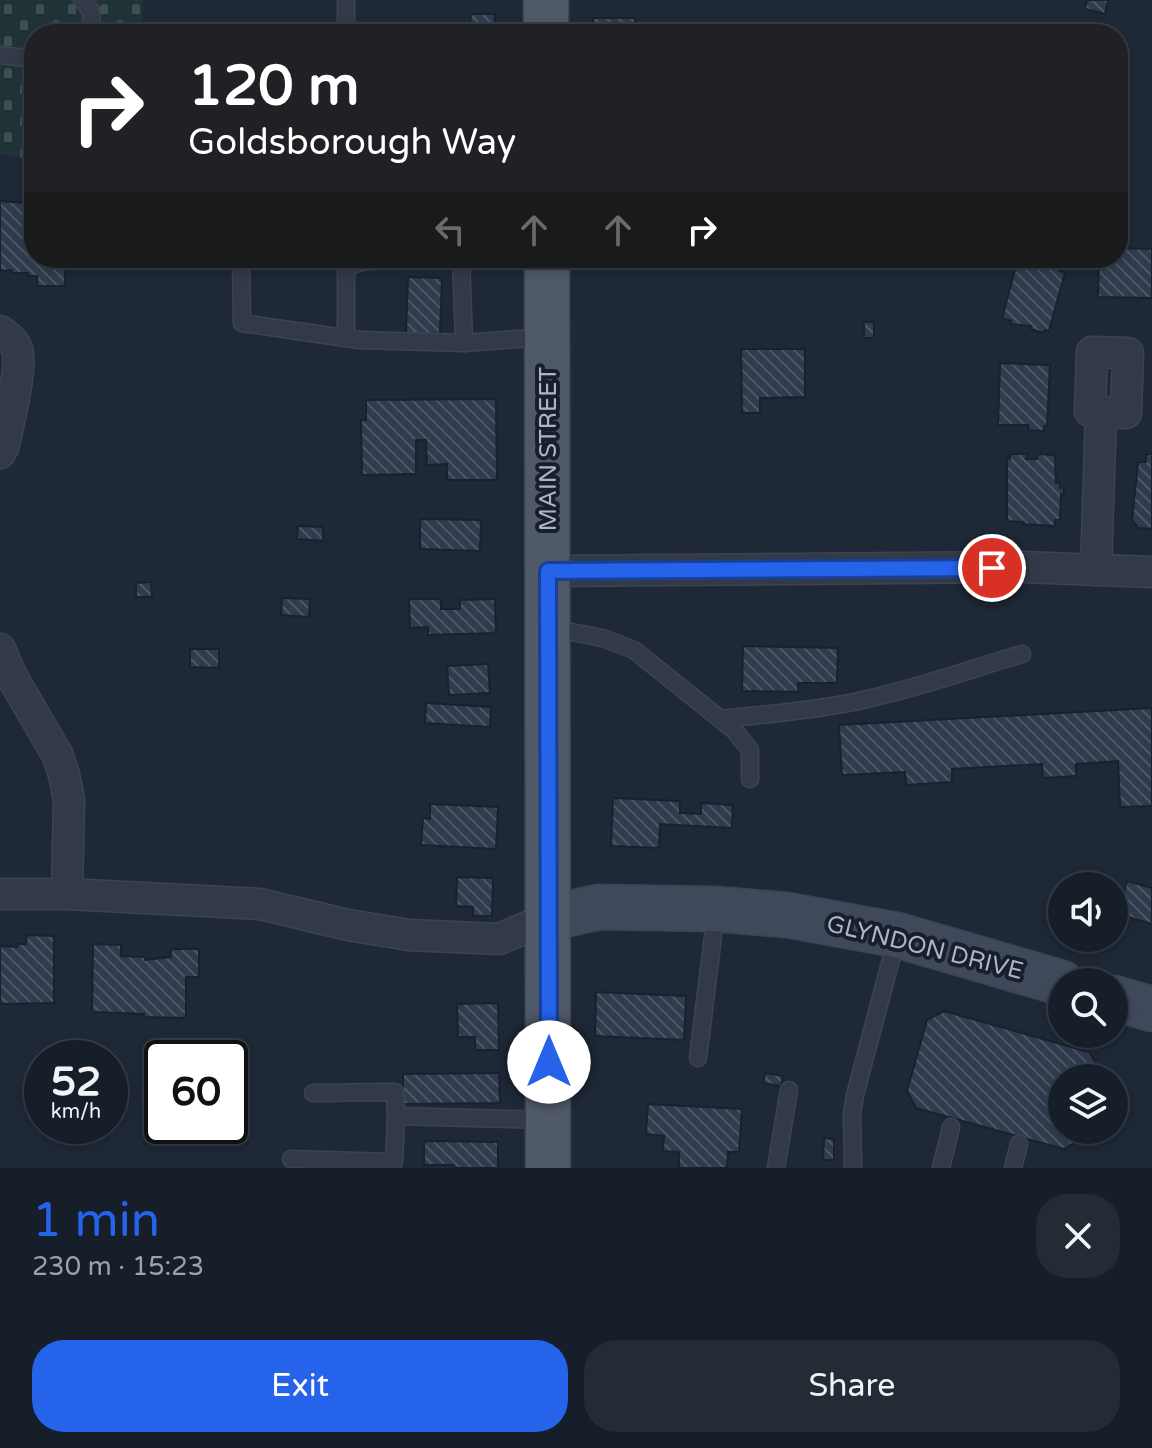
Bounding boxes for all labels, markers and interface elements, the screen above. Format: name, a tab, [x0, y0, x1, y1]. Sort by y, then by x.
text: 120 m	[188, 53, 359, 120]
icon: right	[56, 56, 160, 160]
text: Goldsborough Way	[188, 121, 516, 164]
icon: left	[428, 208, 472, 252]
icon: ahead	[512, 208, 556, 252]
icon: ahead	[596, 208, 640, 252]
icon: right	[680, 208, 724, 252]
street label: MAIN STREET	[534, 366, 563, 531]
pin	[958, 534, 1026, 602]
icon: arrive	[970, 546, 1014, 590]
map controls	[1048, 872, 1128, 1144]
button: sound	[1048, 872, 1128, 952]
street label: GLYNDON DRIVE	[824, 909, 1026, 986]
button: search	[1048, 968, 1128, 1048]
position arrow	[507, 1020, 591, 1104]
speed limit sign: 60	[144, 1040, 248, 1144]
text: 52	[51, 1058, 101, 1106]
button: layers	[1048, 1064, 1128, 1144]
text: km/h	[51, 1100, 101, 1124]
text: 1 min	[32, 1192, 160, 1250]
button: close	[1036, 1194, 1120, 1278]
text: 230 m · 15:23	[32, 1251, 204, 1282]
button: Exit	[32, 1340, 568, 1432]
button: Share	[584, 1340, 1120, 1432]

